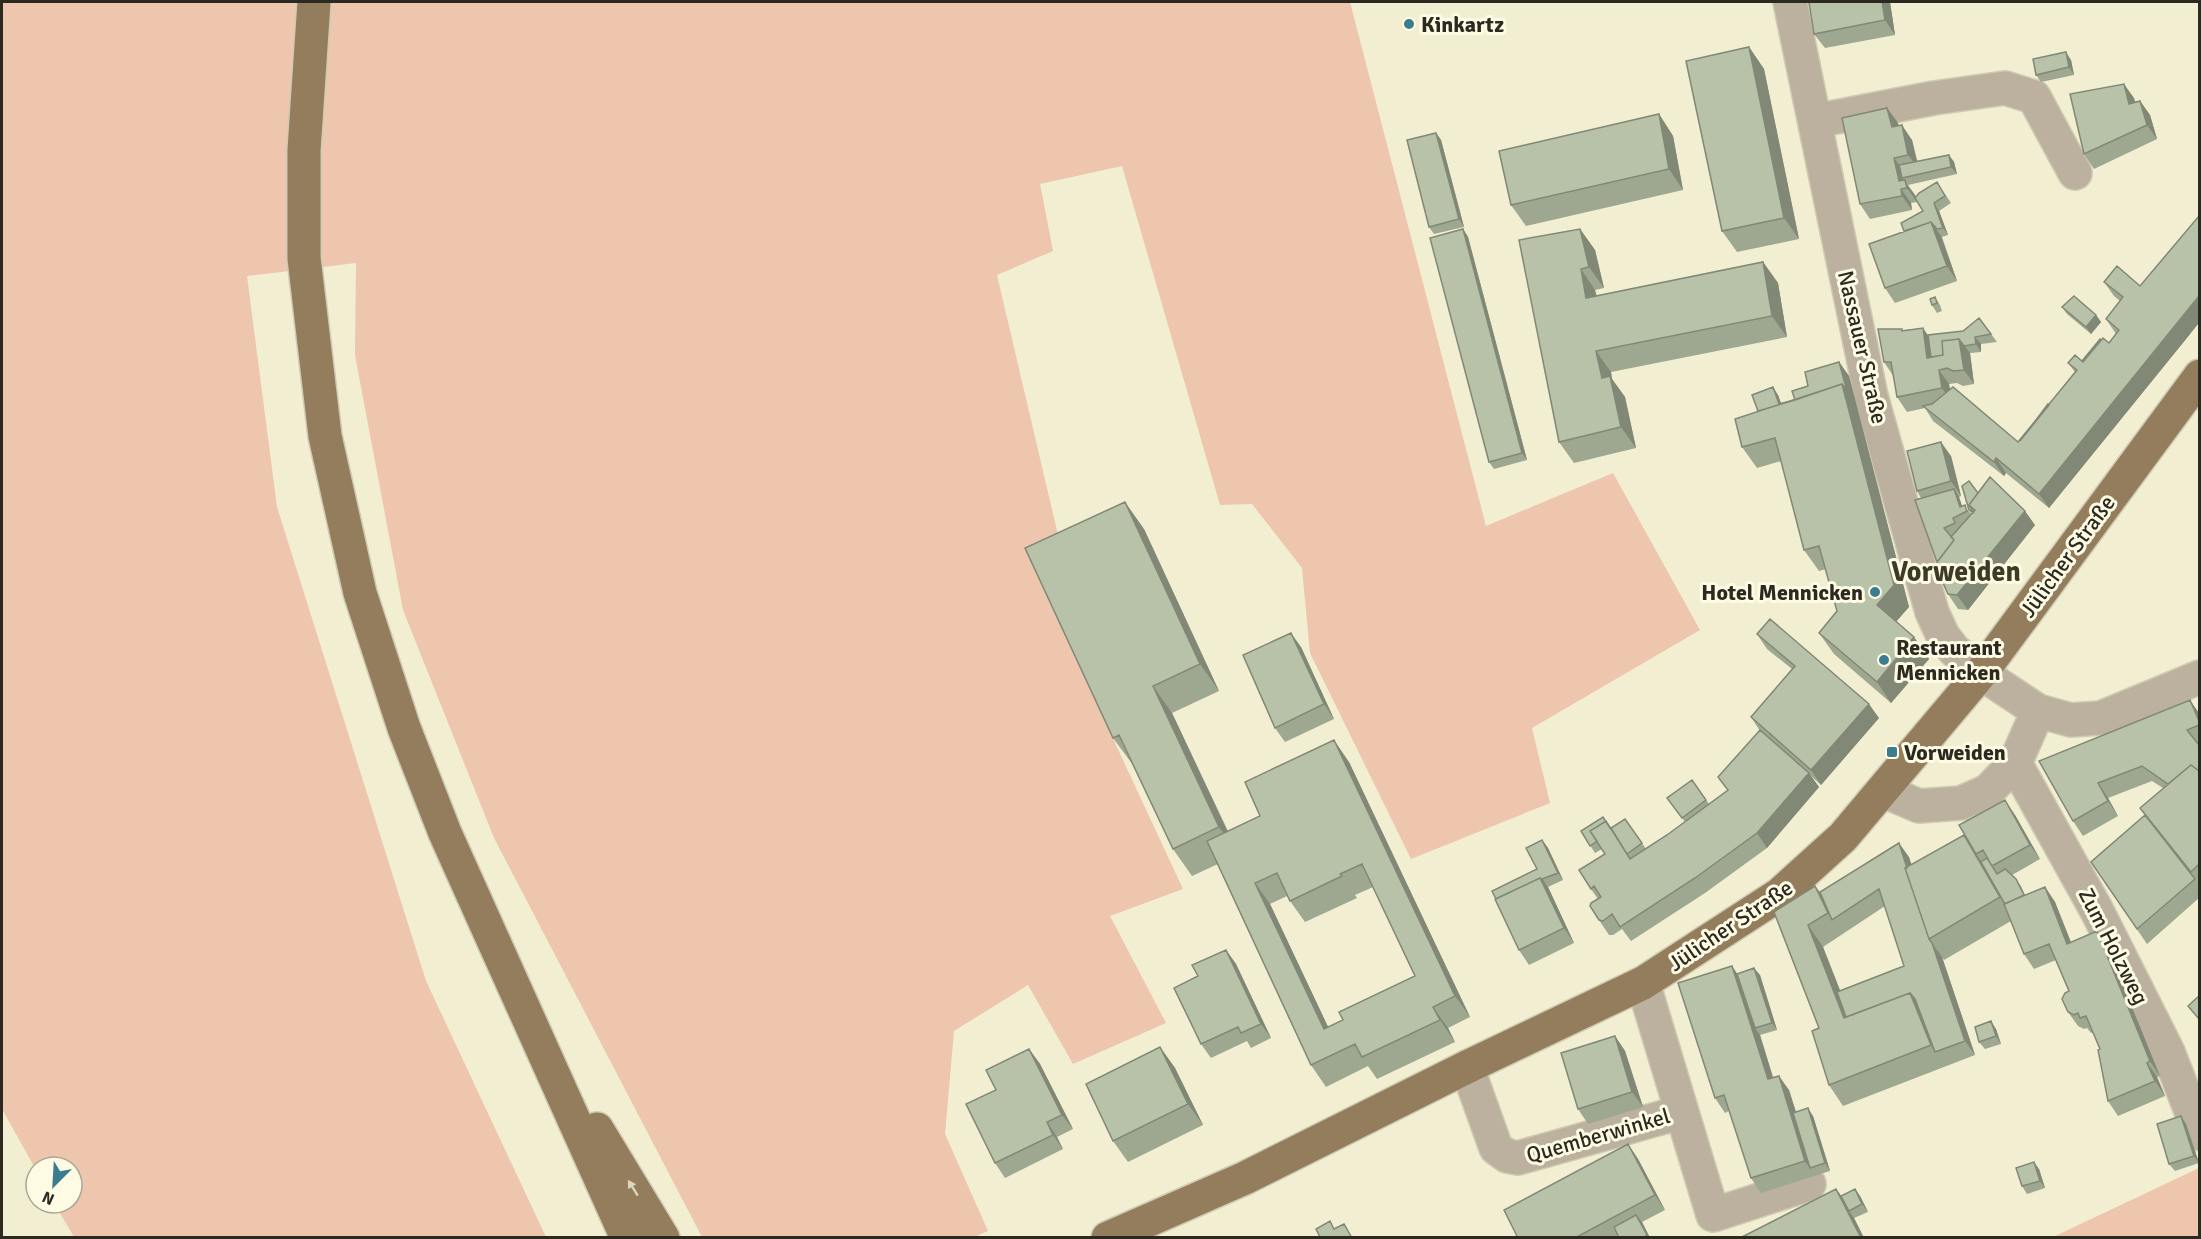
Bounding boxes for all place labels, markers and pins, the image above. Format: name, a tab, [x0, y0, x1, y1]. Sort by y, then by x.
place label: Kinkartz	[1421, 11, 1504, 38]
marker: Kinkartz	[1402, 17, 1416, 31]
place label: Hotel Mennicken	[1701, 579, 1863, 606]
marker: Hotel Mennicken	[1868, 585, 1882, 599]
place label: Restaurant Mennicken	[1896, 634, 2002, 686]
marker: Restaurant Mennicken	[1877, 653, 1891, 667]
place label: Vorweiden	[1904, 739, 2006, 766]
marker: Vorweiden	[1885, 745, 1899, 759]

